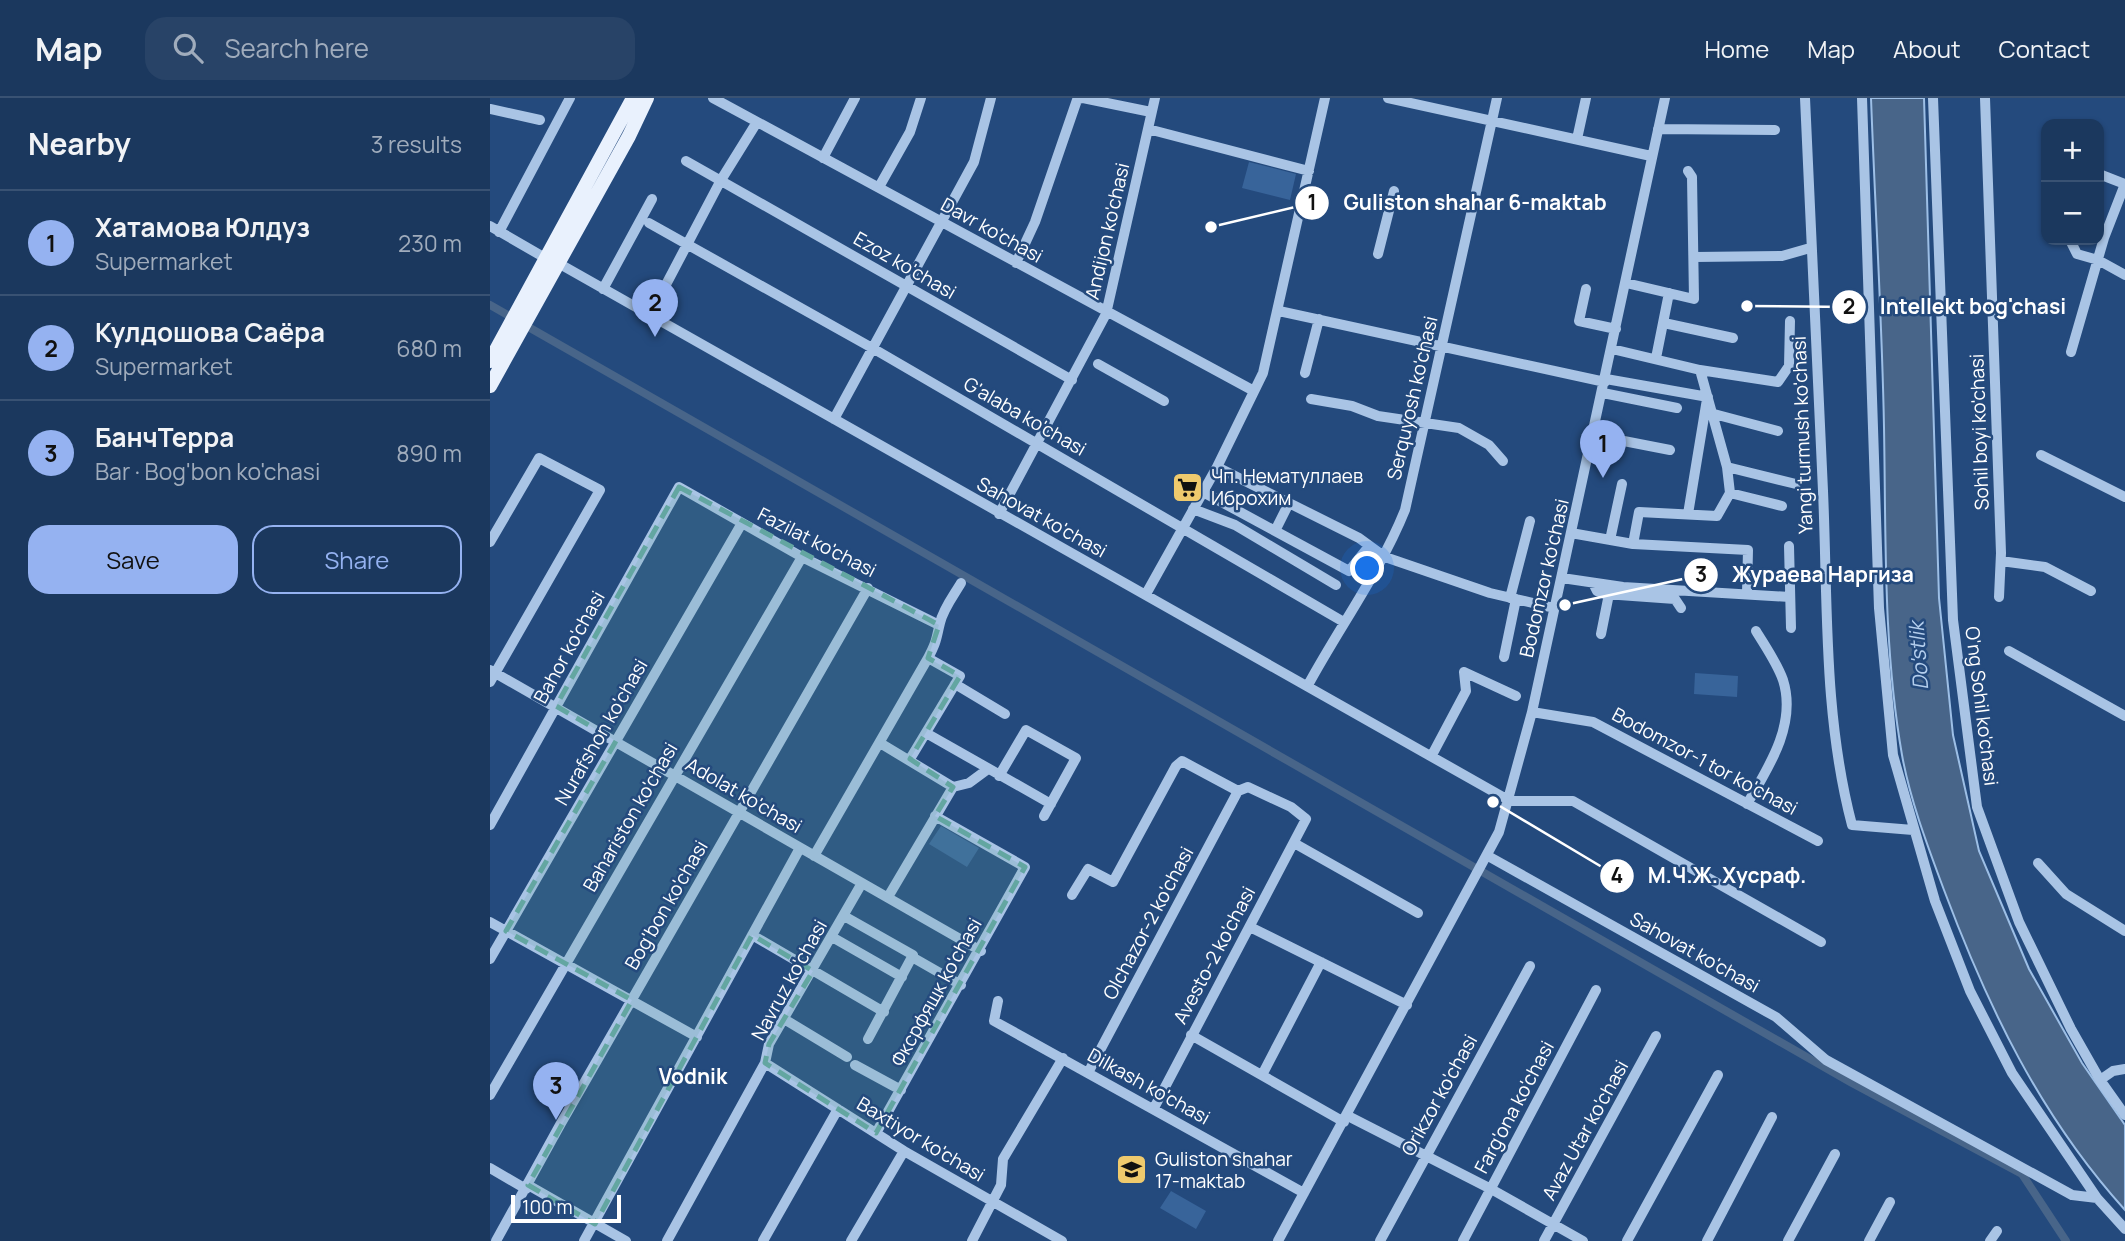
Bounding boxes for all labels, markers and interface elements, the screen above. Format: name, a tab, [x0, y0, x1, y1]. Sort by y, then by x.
search box	[145, 17, 635, 80]
text: Map	[35, 26, 103, 71]
icon: search	[169, 29, 207, 67]
text: Search here	[225, 30, 369, 66]
text: Home	[1704, 32, 1769, 65]
text: Map	[1807, 32, 1855, 65]
text: About	[1893, 32, 1961, 65]
text: Contact	[1999, 32, 2090, 65]
map controls	[2041, 119, 2104, 245]
button: +	[2041, 119, 2104, 182]
text: Nearby	[28, 123, 131, 164]
text: 3 results	[371, 128, 462, 160]
street label: Andijon ko'chasi	[1079, 160, 1135, 302]
callout: Guliston shahar 6-maktab	[1294, 182, 1620, 224]
button: −	[2041, 182, 2104, 245]
text: 1	[1307, 188, 1317, 216]
text: Guliston shahar 6-maktab	[1343, 188, 1607, 216]
street label: Davr ko'chasi	[936, 191, 1048, 269]
text: Хатамова Юлдуз	[95, 209, 310, 245]
street label: Ezoz ko'chasi	[849, 225, 961, 305]
text: 1	[46, 227, 56, 259]
text: 230 m	[398, 227, 462, 259]
text: Supermarket	[95, 245, 233, 277]
pin: 2	[632, 279, 678, 337]
callout: Intellekt bog'chasi	[1831, 286, 2081, 328]
text: 2	[1843, 292, 1855, 320]
text: Intellekt bog'chasi	[1880, 292, 2066, 320]
street label: Serquyosh ko'chasi	[1380, 313, 1444, 483]
text: Кулдошова Саёра	[95, 314, 325, 350]
text: 2	[44, 332, 58, 364]
text: 680 m	[396, 332, 462, 364]
street label: Yangi turmush ko'chasi	[1786, 336, 1818, 534]
text: Supermarket	[95, 350, 233, 382]
street label: Sohil boyi ko'chasi	[1963, 353, 1995, 511]
street label: G'alaba ko'chasi	[959, 370, 1091, 462]
text: БанчТерра	[95, 419, 234, 455]
pin: 1	[1580, 420, 1626, 478]
text: 3	[44, 437, 58, 469]
text: 890 m	[396, 437, 462, 469]
text: Bar · Bog'bon ko'chasi	[95, 455, 320, 487]
place label: Чп. Нематуллаев Иброхим	[1211, 463, 1363, 511]
supermarket icon: Чп. Нематуллаев Иброхим	[1171, 470, 1205, 504]
street label: Sahovat ko'chasi	[972, 471, 1112, 563]
street label: Bodomzor ko'chasi	[1513, 496, 1575, 660]
street label: Fazilat ko'chasi	[753, 501, 881, 583]
button: Save	[28, 525, 238, 594]
button: Share	[252, 525, 462, 594]
your location	[1350, 551, 1384, 585]
callout: Жураева Наргиза	[1684, 554, 1928, 596]
text: 3	[1695, 560, 1707, 588]
text: Жураева Наргиза	[1732, 560, 1914, 588]
street label: Bahor ko'chasi	[527, 586, 611, 708]
water label: Do'stlik	[1901, 618, 1934, 691]
street label: O'ng Sohil ko'chasi	[1959, 625, 2005, 787]
street label: Nurafshon ko'chasi	[548, 654, 654, 810]
street label: Bodomzor-1 tor ko'chasi	[1608, 701, 1802, 821]
street label: Bahariston ko'chasi	[577, 738, 683, 896]
street label: Adolat ko'chasi	[681, 751, 807, 839]
street label: Bog'bon ko'chasi	[618, 836, 714, 974]
street label: Olchazor-2 ko'chasi	[1097, 842, 1199, 1004]
callout: М.Ч.Ж. Хусраф.	[1599, 855, 1821, 897]
text: 4	[1611, 861, 1623, 889]
text: М.Ч.Ж. Хусраф.	[1648, 861, 1806, 889]
street label: Avesto-2 ko'chasi	[1167, 882, 1261, 1028]
street label: Sahovat ko'chasi	[1625, 906, 1765, 998]
street label: Фксрфящк ko'chasi	[884, 913, 988, 1071]
street label: Navruz ko'chasi	[745, 915, 833, 1045]
street label: Orikzor ko'chasi	[1395, 1030, 1483, 1160]
street label: Farg'ona ko'chasi	[1468, 1036, 1560, 1178]
street label: Dilkash ko'chasi	[1083, 1042, 1215, 1130]
street label: Avaz Utar ko'chasi	[1536, 1055, 1634, 1205]
pin: 3	[533, 1062, 579, 1120]
district label: Vodnik	[659, 1062, 728, 1090]
street label: Baxtiyor ko'chasi	[852, 1090, 990, 1188]
place label: Guliston shahar 17-maktab	[1155, 1146, 1293, 1194]
school or university icon: Guliston shahar 17-maktab	[1115, 1153, 1149, 1187]
scale bar	[511, 1192, 621, 1224]
text: 100 m	[522, 1194, 573, 1220]

